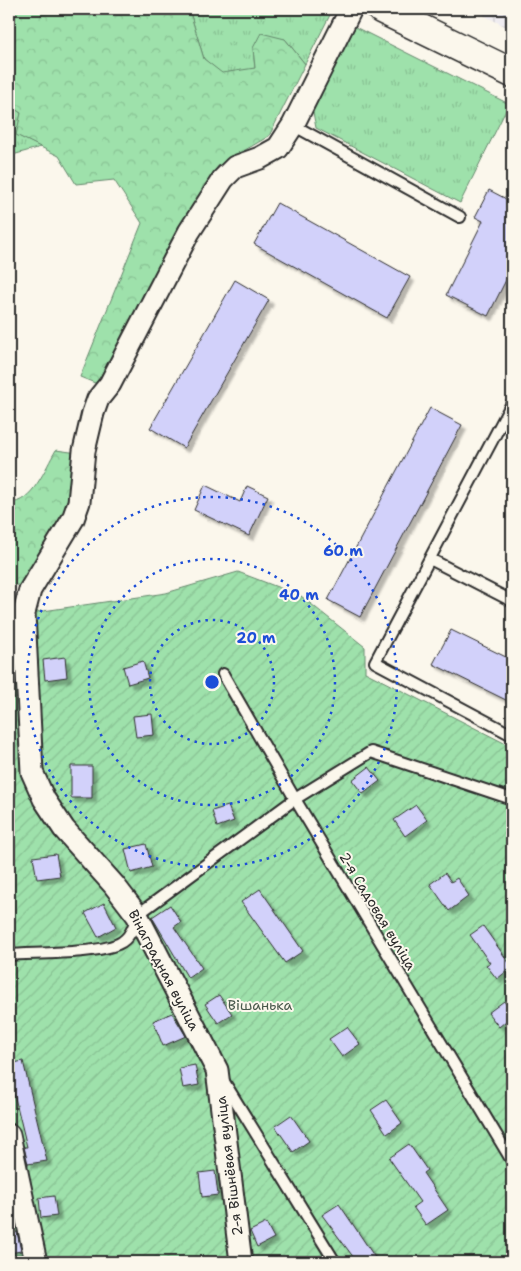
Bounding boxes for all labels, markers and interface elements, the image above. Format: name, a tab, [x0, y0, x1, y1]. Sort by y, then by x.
text: 60 m	[323, 541, 363, 561]
text: 40 m	[279, 585, 319, 605]
text: 20 m	[236, 628, 276, 648]
centre of rings	[203, 673, 221, 691]
street label: 2-я Садовая вуліца	[336, 849, 420, 973]
street label: Вінаградная вуліца	[124, 906, 204, 1034]
park label: Вішанька	[228, 996, 293, 1014]
street label: 2-я Вішнёвая вуліца	[211, 1095, 247, 1237]

